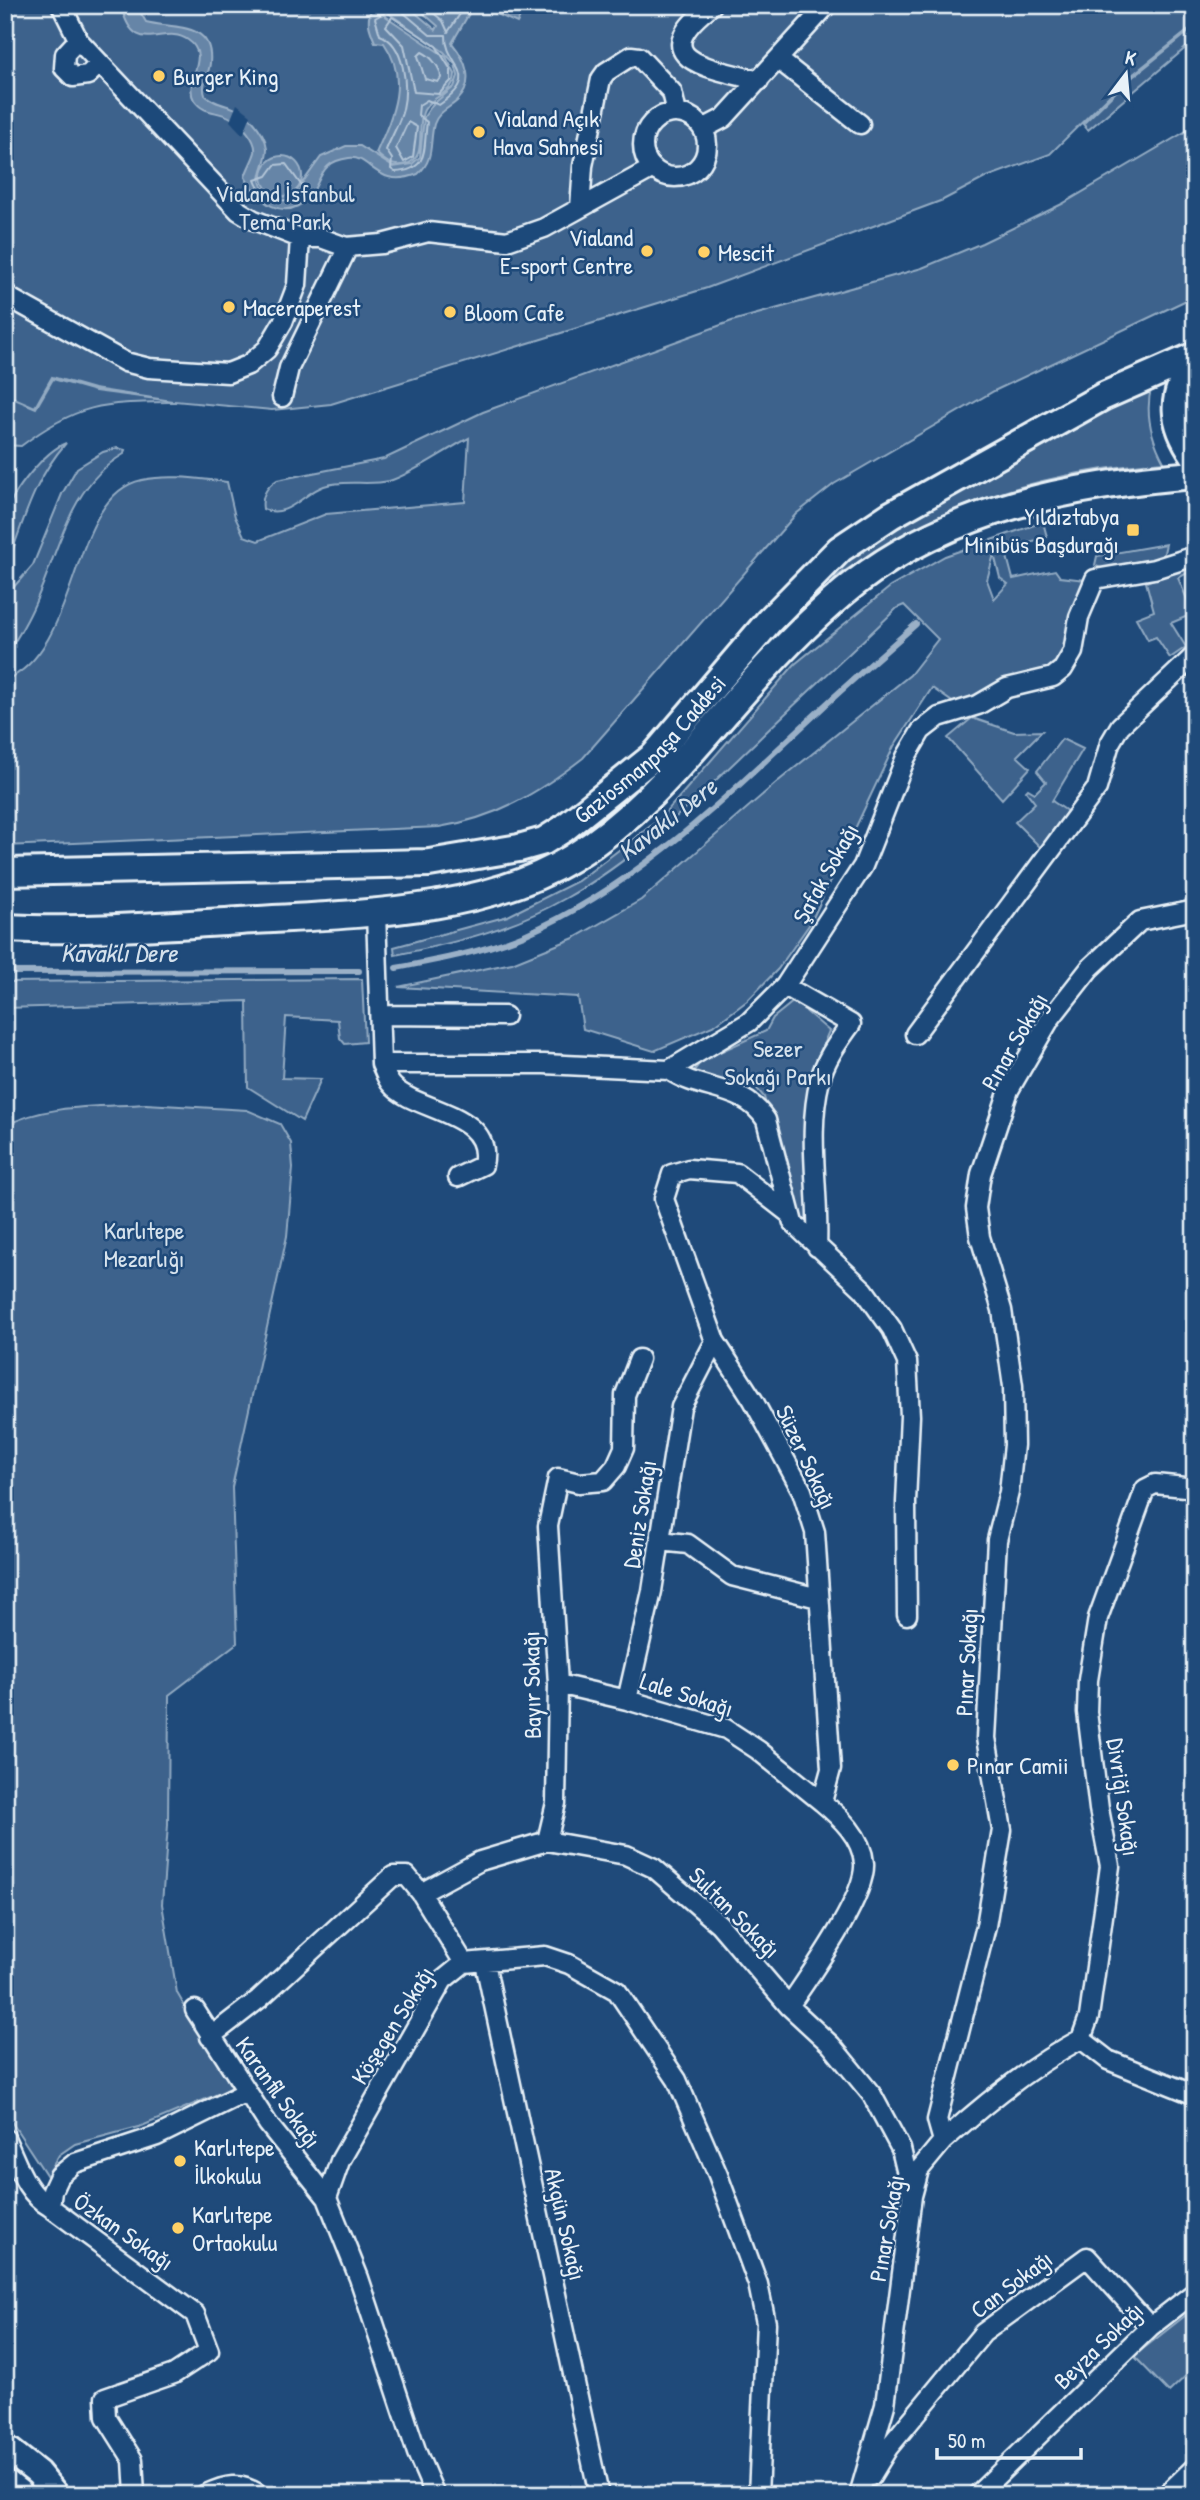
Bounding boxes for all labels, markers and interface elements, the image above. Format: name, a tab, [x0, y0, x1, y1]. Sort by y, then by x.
north arrow	[1092, 38, 1162, 108]
text: K	[1122, 44, 1139, 72]
place label: Burger King	[173, 60, 278, 92]
marker: Burger King	[151, 68, 167, 84]
place label: Vialand Açık Hava Sahnesi	[493, 102, 604, 162]
marker: Vialand Açık Hava Sahnesi	[471, 124, 487, 140]
park label: Vialand İsfanbul Tema Park	[215, 177, 355, 237]
place label: Vialand E-sport Centre	[500, 221, 633, 281]
place label: Mescit	[718, 236, 775, 268]
marker: Vialand E-sport Centre	[639, 243, 655, 259]
marker: Mescit	[696, 244, 712, 260]
place label: Maceraperest	[243, 291, 361, 323]
place label: Bloom Cafe	[464, 296, 565, 328]
marker: Maceraperest	[221, 299, 237, 315]
marker: Bloom Cafe	[442, 304, 458, 320]
place label: Yıldıztabya Minibüs Başdurağı	[964, 500, 1119, 560]
marker: Yıldıztabya Minibüs Başdurağı	[1125, 522, 1141, 538]
street label: Gaziosmanpaşa Caddesi	[567, 668, 733, 831]
water label: Kavaklı Dere	[610, 768, 725, 869]
street label: Şafak Sokağı	[784, 817, 866, 929]
water label: Kavaklı Dere	[61, 935, 179, 970]
street label: Pınar Sokağı	[973, 986, 1055, 1096]
park label: Sezer Sokağı Parkı	[724, 1032, 832, 1092]
park label: Karlıtepe Mezarlığı	[104, 1214, 185, 1274]
street label: Süzer Sokağı	[769, 1400, 845, 1514]
street label: Deniz Sokağı	[615, 1458, 663, 1570]
street label: Pınar Sokağı	[947, 1607, 985, 1717]
street label: Bayır Sokağı	[514, 1631, 548, 1739]
street label: Lale Sokağı	[636, 1664, 738, 1724]
street label: Divriği Sokağı	[1100, 1736, 1148, 1858]
place label: Pınar Camii	[967, 1749, 1069, 1781]
marker: Pınar Camii	[945, 1757, 961, 1773]
street label: Sultan Sokağı	[682, 1859, 788, 1965]
street label: Köşegen Sokağı	[343, 1960, 441, 2090]
street label: Karanfil Sokağı	[229, 2030, 329, 2154]
place label: Karlıtepe İlkokulu	[194, 2131, 275, 2191]
marker: Karlıtepe İlkokulu	[172, 2153, 188, 2169]
street label: Akgün Sokağı	[538, 2165, 594, 2283]
street label: Pınar Sokağı	[861, 2172, 911, 2284]
street label: Özkan Sokağı	[68, 2185, 180, 2277]
place label: Karlıtepe Ortaokulu	[192, 2198, 278, 2258]
marker: Karlıtepe Ortaokulu	[170, 2220, 186, 2236]
street label: Can Sokağı	[963, 2243, 1059, 2325]
street label: Beyza Sokağı	[1046, 2294, 1150, 2396]
scale bar	[937, 2416, 1081, 2460]
text: 50 m	[948, 2426, 985, 2455]

